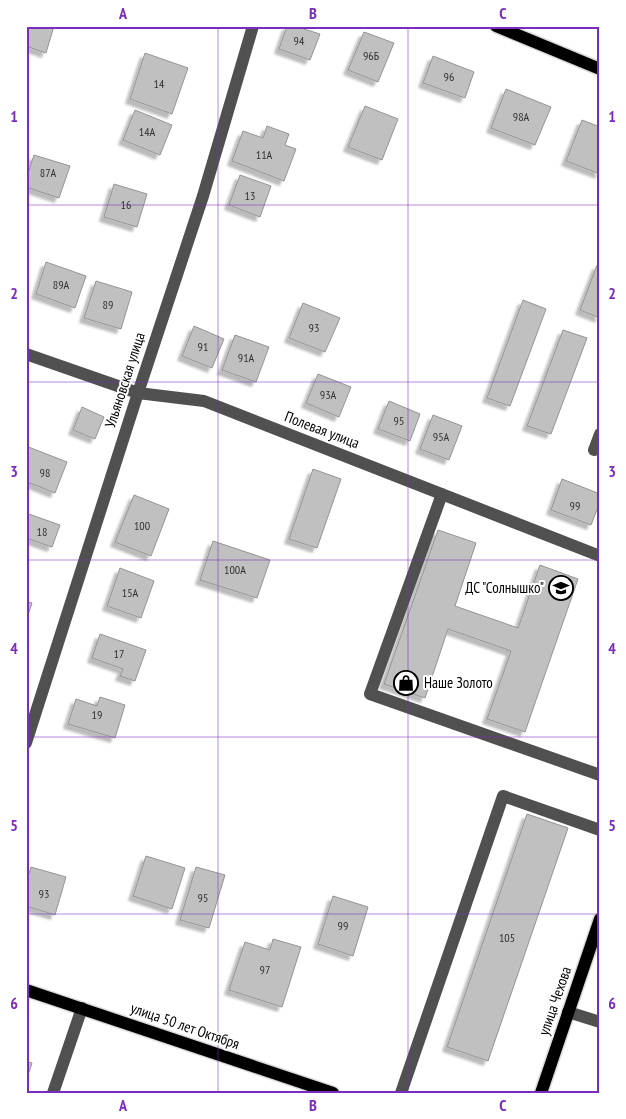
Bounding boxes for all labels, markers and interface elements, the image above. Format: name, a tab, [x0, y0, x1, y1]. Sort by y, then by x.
text: A	[118, 3, 128, 23]
text: B	[309, 3, 317, 23]
text: C	[499, 3, 507, 23]
house number: 94	[294, 33, 305, 48]
house number: 96Б	[363, 48, 379, 63]
house number: 96	[444, 69, 454, 84]
house number: 14	[154, 76, 165, 91]
text: 1	[10, 106, 18, 126]
text: 1	[608, 106, 616, 126]
house number: 98А	[513, 109, 530, 124]
house number: 14А	[139, 124, 156, 139]
house number: 11А	[256, 147, 273, 162]
house number: 87А	[40, 165, 57, 180]
house number: 13	[245, 188, 255, 203]
house number: 16	[121, 197, 131, 212]
house number: 89А	[53, 277, 70, 292]
text: 2	[10, 283, 18, 303]
text: 2	[608, 283, 616, 303]
house number: 89	[103, 297, 113, 312]
house number: 93	[309, 320, 319, 335]
street label: Ульяновская улица	[100, 330, 149, 430]
house number: 91	[198, 339, 208, 354]
house number: 91А	[238, 350, 255, 365]
house number: 93А	[320, 387, 337, 402]
street label: Полевая улица	[282, 407, 362, 452]
house number: 95	[394, 413, 404, 428]
house number: 95А	[433, 429, 450, 444]
text: 3	[10, 461, 18, 481]
text: 3	[608, 461, 616, 481]
house number: 98	[40, 465, 50, 480]
house number: 99	[570, 498, 580, 513]
house number: 100	[134, 518, 150, 533]
house number: 18	[37, 524, 47, 539]
house number: 100А	[224, 562, 246, 577]
school or university icon: ДС "Солнышко"	[548, 575, 574, 601]
place label: ДС "Солнышко"	[465, 578, 544, 597]
house number: 15А	[122, 585, 139, 600]
text: 4	[10, 638, 18, 658]
text: 4	[608, 638, 616, 658]
house number: 17	[114, 646, 124, 661]
shop icon: Наше Золото	[393, 670, 419, 696]
place label: Наше Золото	[424, 673, 493, 692]
house number: 19	[92, 707, 102, 722]
text: 5	[10, 815, 18, 835]
text: 5	[608, 815, 616, 835]
house number: 93	[39, 886, 49, 901]
house number: 95	[198, 890, 208, 905]
house number: 99	[338, 918, 348, 933]
house number: 105	[499, 930, 515, 945]
house number: 97	[260, 962, 270, 977]
street label: улица Чехова	[534, 964, 575, 1038]
text: 6	[10, 993, 18, 1013]
text: 6	[608, 993, 616, 1013]
street label: улица 50 лет Октября	[128, 998, 242, 1053]
text: A	[118, 1095, 128, 1115]
text: B	[309, 1095, 317, 1115]
text: C	[499, 1095, 507, 1115]

